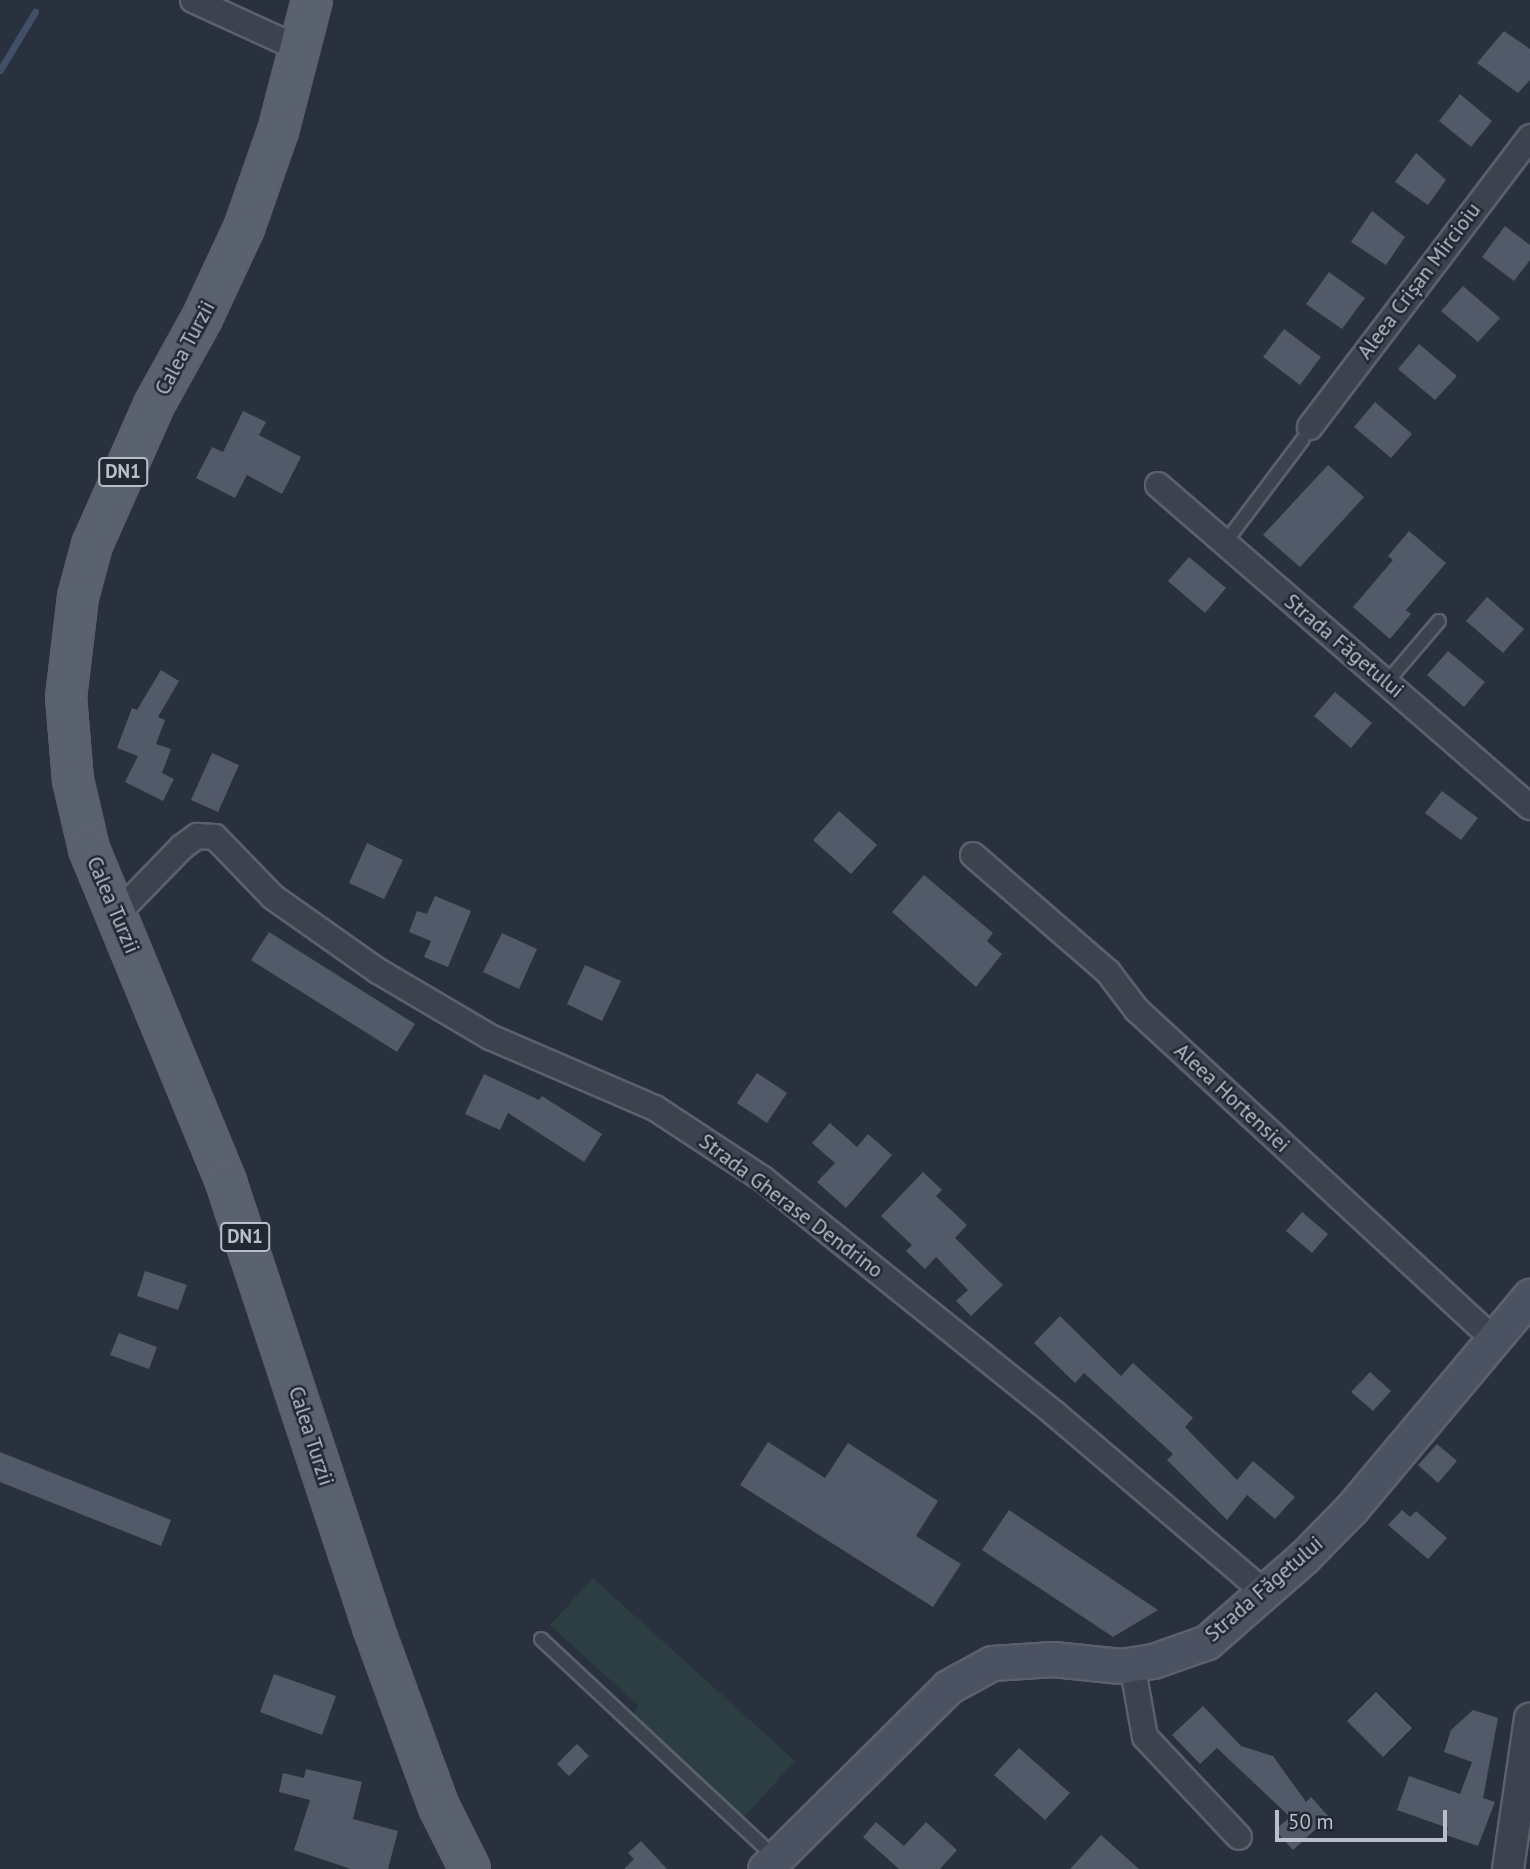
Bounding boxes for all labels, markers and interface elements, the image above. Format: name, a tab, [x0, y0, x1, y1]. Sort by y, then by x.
street label: Aleea Crișan Mircioiu	[1352, 198, 1486, 364]
street label: Calea Turzii	[150, 296, 220, 400]
road number: DN1	[97, 457, 149, 488]
street label: Strada Făgetului	[1279, 589, 1409, 703]
street label: Calea Turzii	[81, 852, 145, 958]
street label: Aleea Hortensiei	[1169, 1038, 1295, 1158]
street label: Strada Gherase Dendrino	[694, 1129, 888, 1283]
road number: DN1	[219, 1222, 271, 1252]
street label: Calea Turzii	[283, 1383, 339, 1489]
street label: Strada Făgetului	[1200, 1531, 1328, 1647]
scale bar	[1278, 1796, 1450, 1840]
text: 50 m	[1288, 1808, 1334, 1835]

